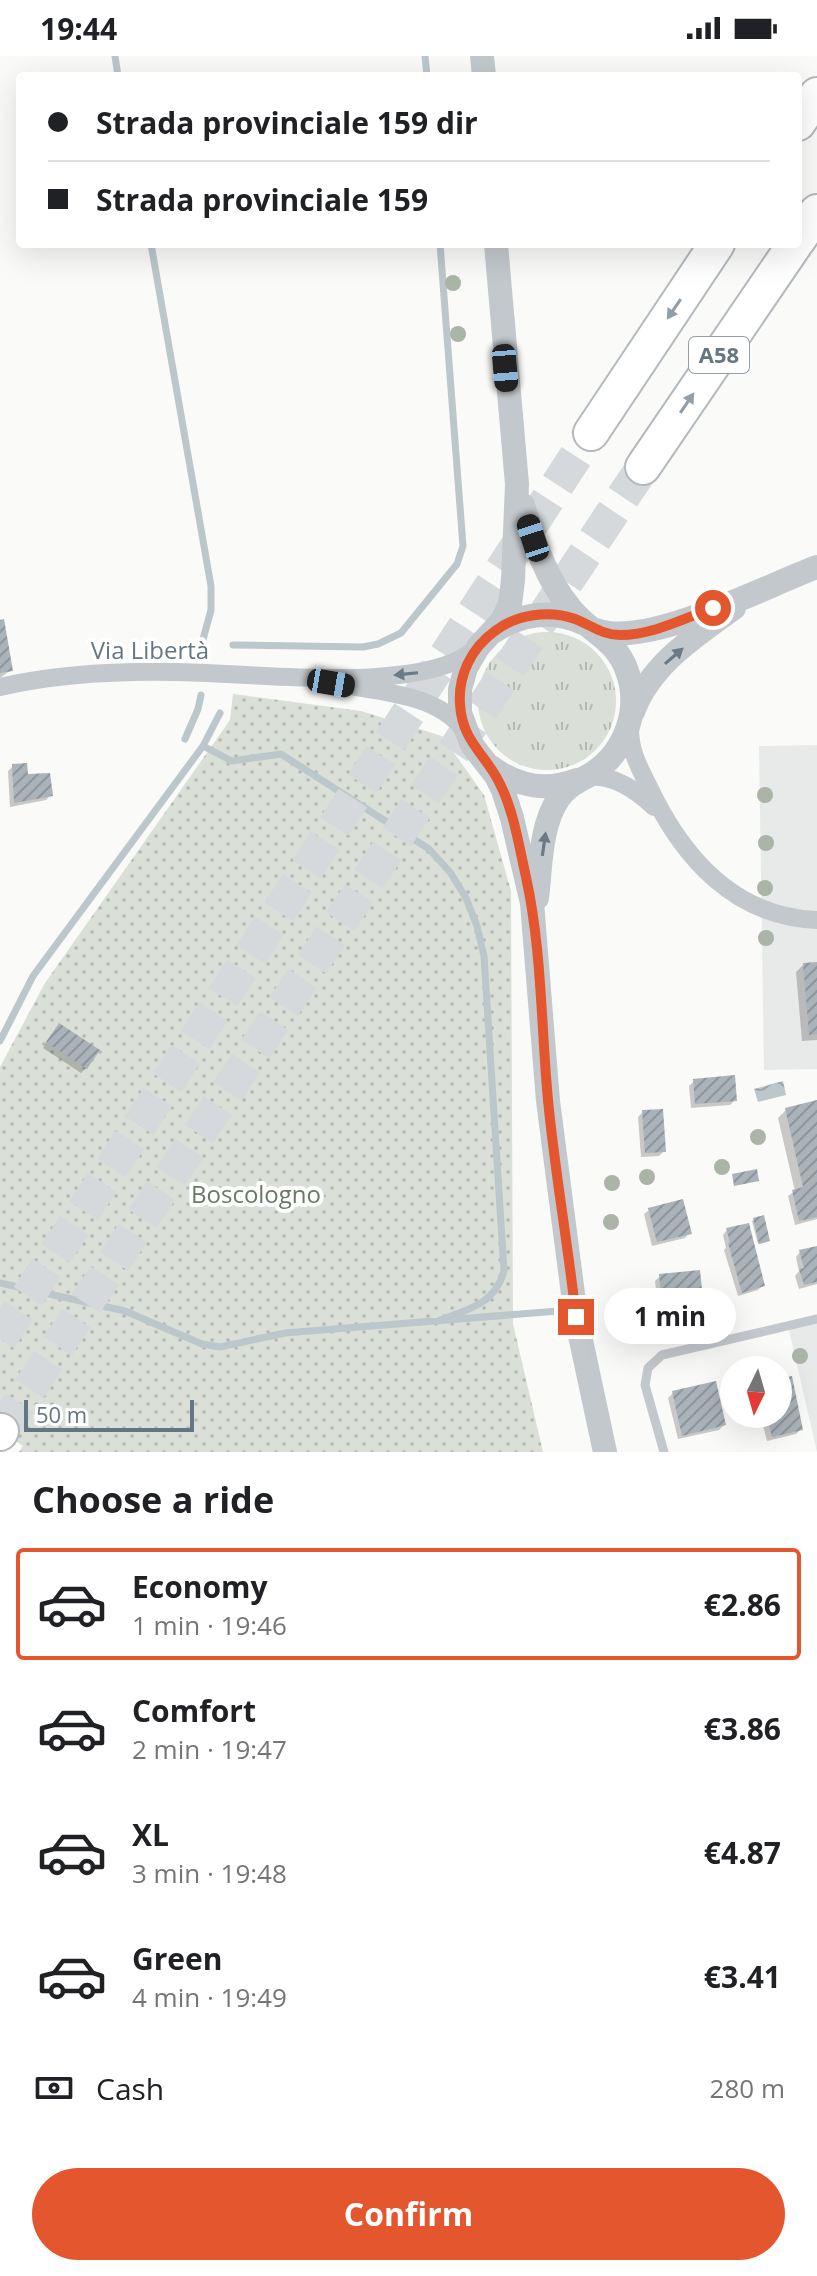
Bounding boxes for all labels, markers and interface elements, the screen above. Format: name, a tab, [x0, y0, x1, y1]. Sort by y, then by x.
text: 19:44	[40, 8, 117, 49]
text: Strada provinciale 159 dir	[96, 102, 478, 143]
text: Strada provinciale 159	[96, 179, 428, 220]
one-way arrow	[667, 298, 682, 319]
road number: A58	[689, 337, 749, 373]
car	[491, 343, 519, 393]
one-way arrow	[679, 392, 694, 413]
car	[514, 511, 552, 565]
route start	[695, 590, 731, 626]
street label: Via Libertà	[91, 633, 209, 666]
one-way arrow	[663, 648, 683, 665]
car	[305, 667, 357, 699]
one-way arrow	[394, 667, 419, 680]
one-way arrow	[538, 831, 551, 856]
park label: Boscologno	[191, 1177, 321, 1210]
callout: 1 min	[604, 1289, 736, 1345]
text: 1 min	[634, 1298, 706, 1334]
route end	[558, 1299, 594, 1335]
north arrow	[720, 1356, 792, 1428]
map controls	[720, 1356, 792, 1428]
scale bar	[24, 1396, 194, 1432]
text: 50 m	[36, 1399, 87, 1429]
text: Choose a ride	[32, 1475, 274, 1524]
text: Economy	[132, 1566, 268, 1607]
icon: car	[36, 1568, 108, 1640]
text: €2.86	[704, 1584, 781, 1625]
text: 1 min · 19:46	[132, 1607, 287, 1643]
text: Comfort	[132, 1690, 256, 1731]
icon: car	[36, 1692, 108, 1764]
text: €3.86	[704, 1708, 781, 1749]
text: 2 min · 19:47	[132, 1731, 287, 1767]
text: XL	[132, 1814, 169, 1855]
icon: car	[36, 1816, 108, 1888]
text: €4.87	[704, 1832, 781, 1873]
text: 3 min · 19:48	[132, 1855, 287, 1891]
text: Green	[132, 1938, 223, 1979]
icon: car	[36, 1940, 108, 2012]
text: €3.41	[704, 1956, 781, 1997]
text: 4 min · 19:49	[132, 1979, 287, 2015]
icon: cash	[32, 2066, 76, 2110]
text: Cash	[96, 2068, 164, 2109]
text: 280 m	[710, 2070, 785, 2106]
button: Confirm	[32, 2168, 785, 2260]

